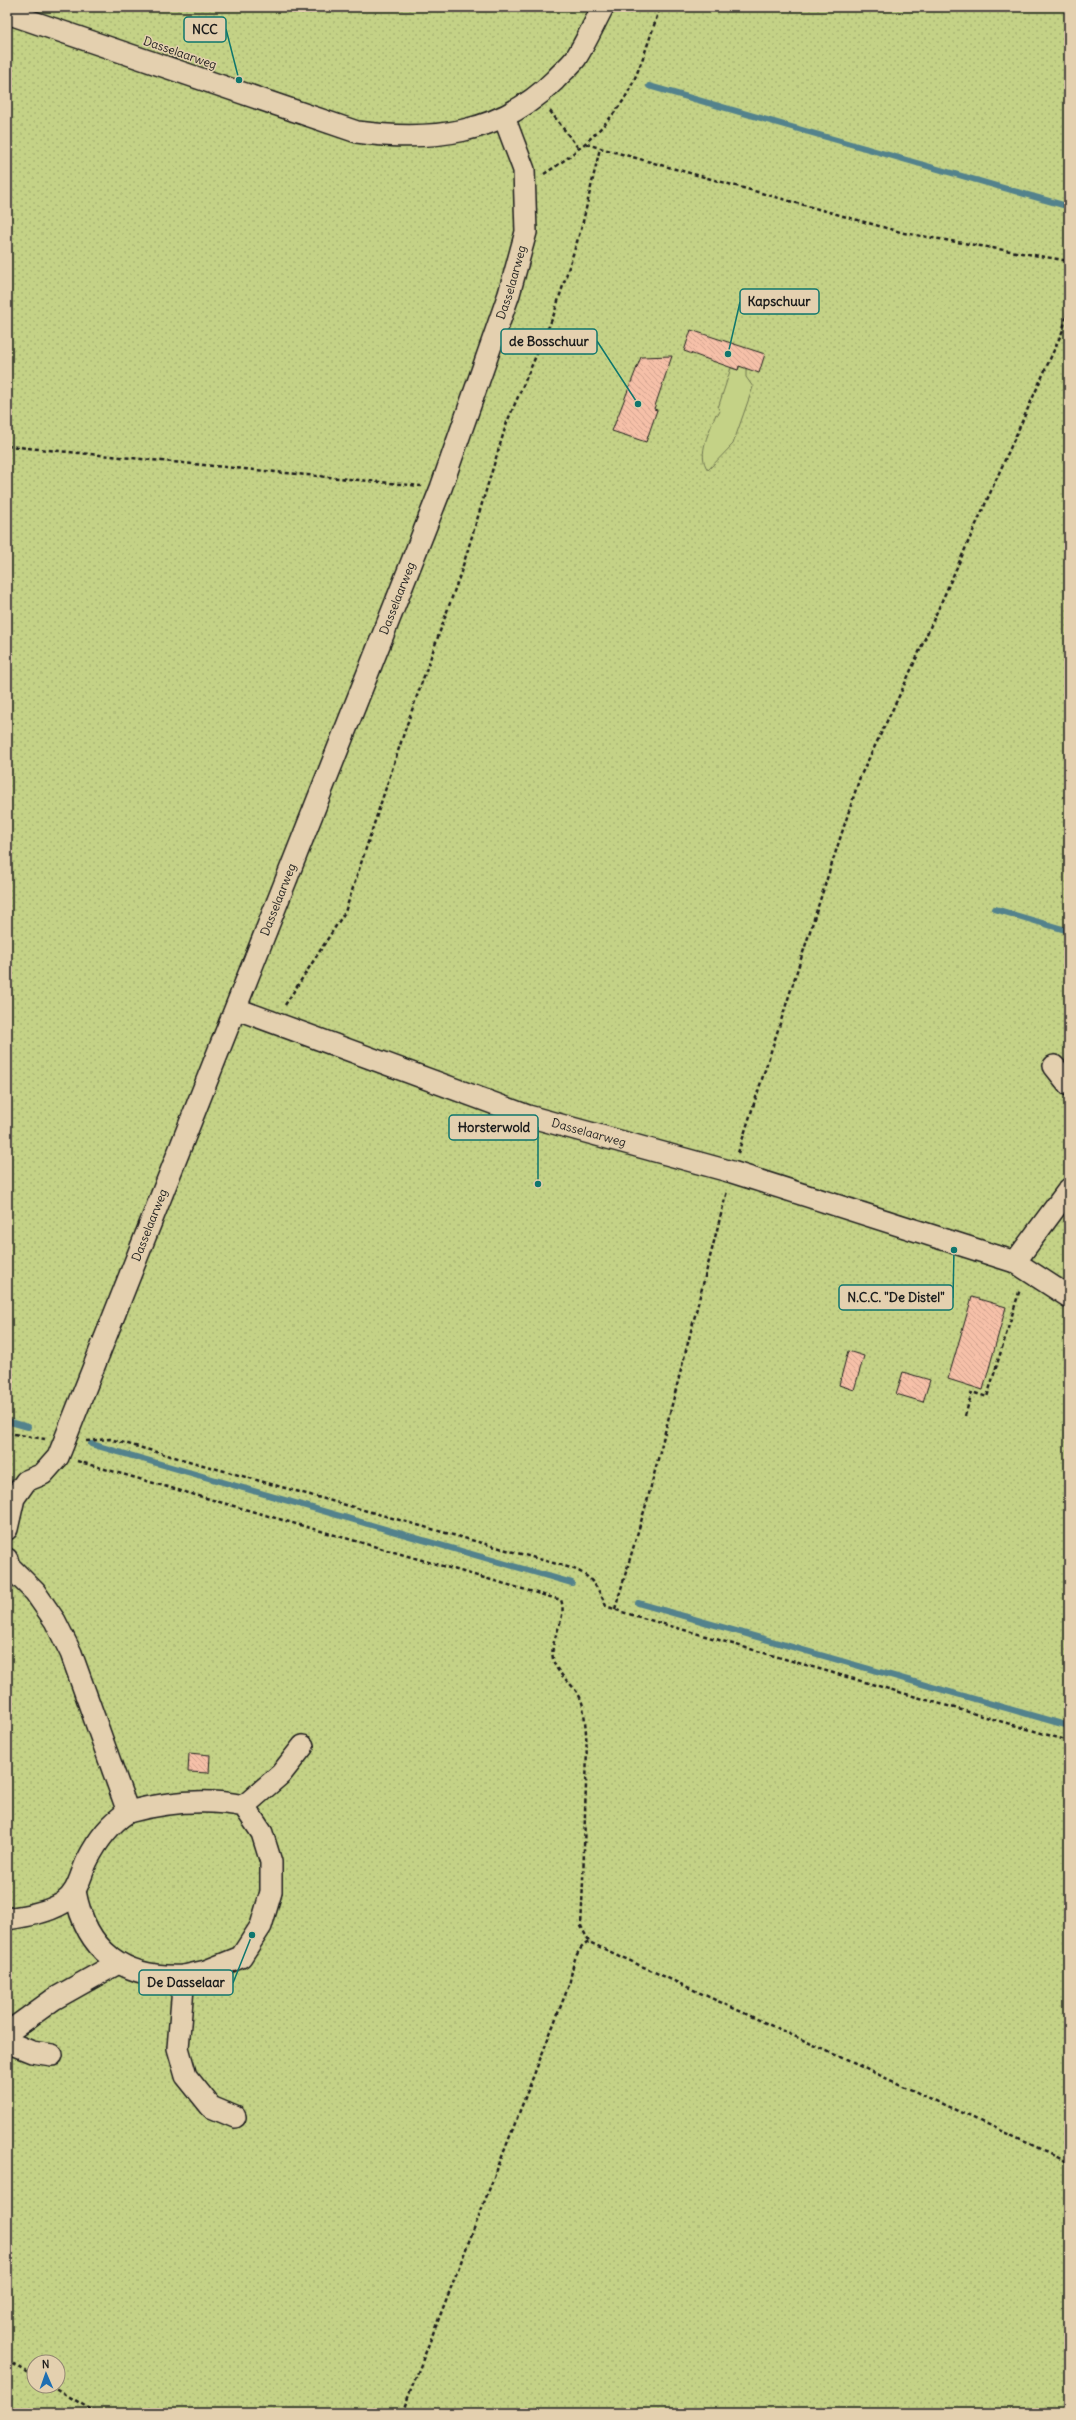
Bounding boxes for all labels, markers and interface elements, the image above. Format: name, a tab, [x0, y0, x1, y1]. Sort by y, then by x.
callout: NCC	[184, 17, 226, 42]
text: NCC	[192, 21, 218, 38]
street label: Dasselaarweg	[142, 33, 219, 72]
street label: Dasselaarweg	[493, 243, 529, 321]
callout: Kapschuur	[740, 289, 819, 314]
text: Kapschuur	[747, 293, 811, 310]
callout: de Bosschuur	[501, 329, 597, 354]
text: de Bosschuur	[509, 333, 590, 350]
street label: Dasselaarweg	[376, 560, 418, 637]
street label: Dasselaarweg	[257, 861, 299, 938]
callout: Horsterwold	[449, 1115, 538, 1140]
street label: Dasselaarweg	[550, 1115, 628, 1150]
text: Horsterwold	[458, 1119, 531, 1136]
street label: Dasselaarweg	[128, 1187, 170, 1263]
callout: N.C.C. "De Distel"	[839, 1285, 953, 1310]
text: N.C.C. "De Distel"	[847, 1289, 945, 1306]
callout: De Dasselaar	[139, 1970, 233, 1995]
text: De Dasselaar	[147, 1974, 226, 1991]
north arrow	[26, 2354, 66, 2394]
text: N	[42, 2357, 50, 2371]

